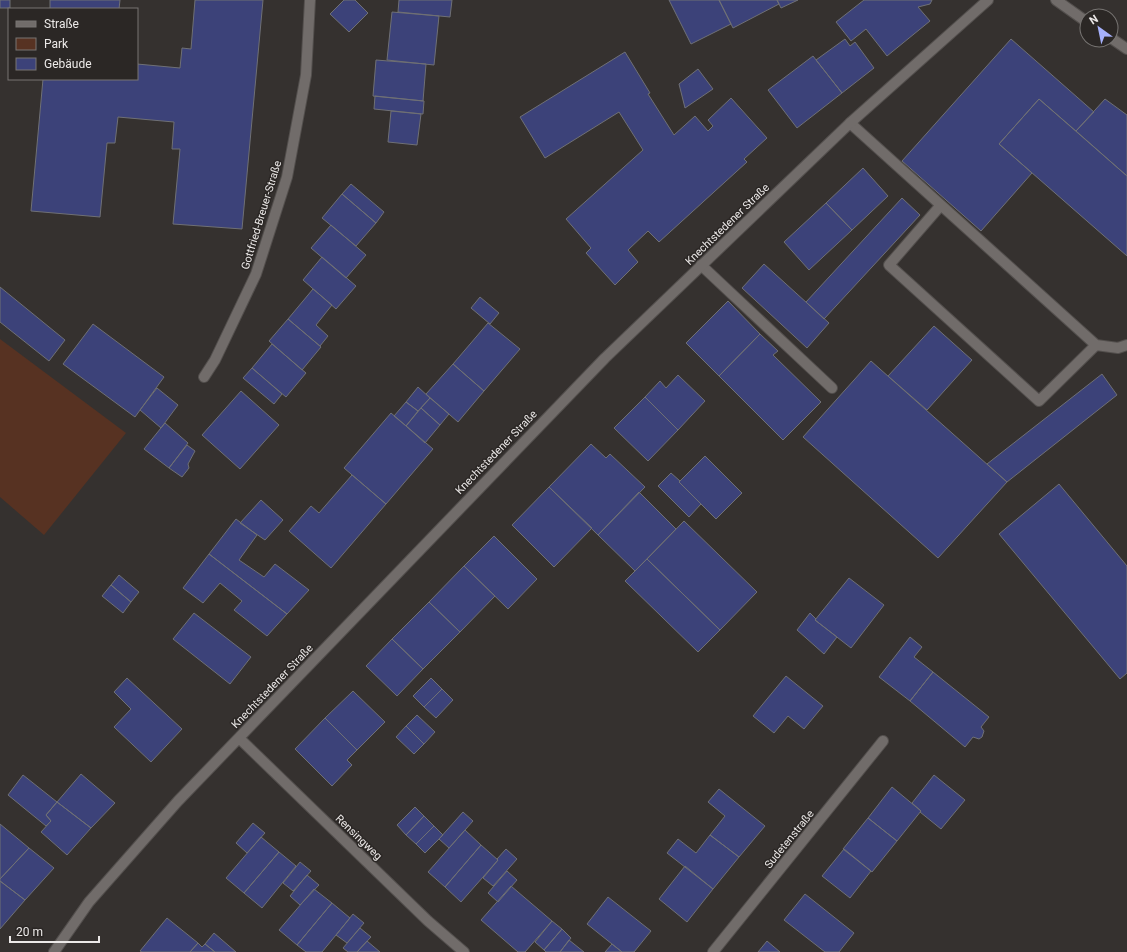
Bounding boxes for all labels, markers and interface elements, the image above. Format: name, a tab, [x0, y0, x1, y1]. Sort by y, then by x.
legend	[8, 8, 138, 80]
north arrow	[1079, 8, 1119, 48]
text: N	[1087, 12, 1101, 28]
text: Straße	[44, 17, 79, 31]
text: Park	[44, 37, 69, 51]
text: Gebäude	[44, 57, 92, 71]
street label: Gottfried-Breuer-Straße	[239, 159, 284, 271]
street label: Knechtstedener Straße	[683, 181, 772, 268]
street label: Knechtstedener Straße	[453, 408, 540, 497]
street label: Knechtstedener Straße	[229, 642, 316, 731]
street label: Sudetenstraße	[762, 807, 817, 871]
street label: Rensingweg	[333, 812, 385, 863]
scale bar	[10, 918, 99, 944]
text: 20 m	[16, 925, 43, 939]

